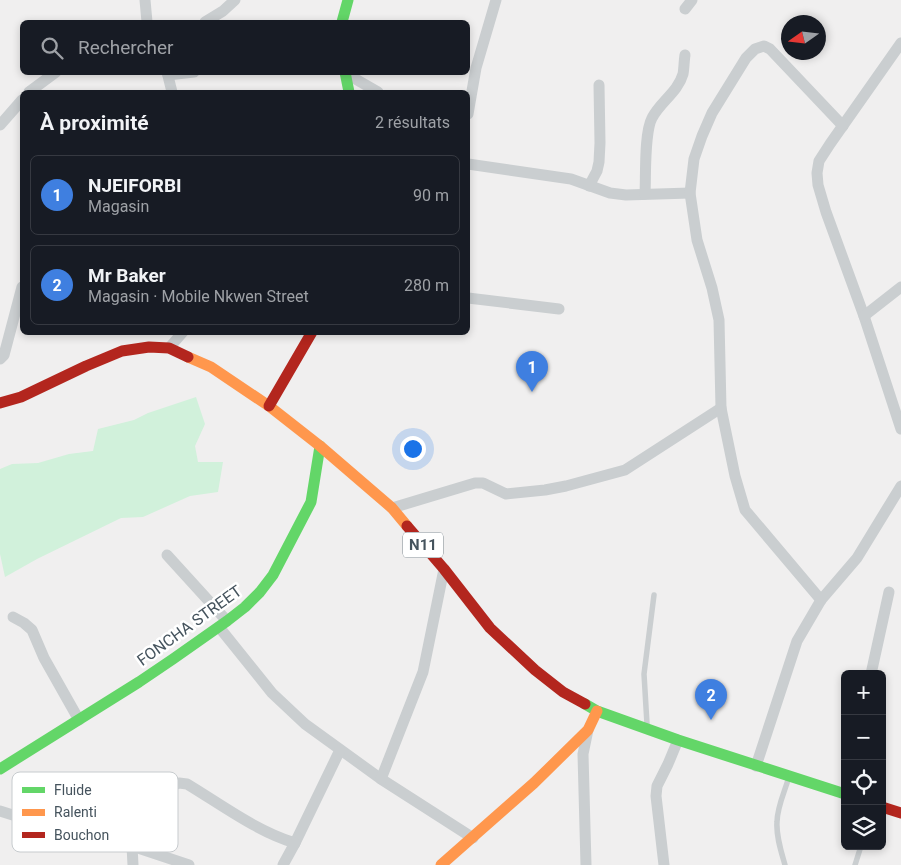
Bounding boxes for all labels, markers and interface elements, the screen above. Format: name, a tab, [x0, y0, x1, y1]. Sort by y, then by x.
north arrow	[781, 15, 826, 60]
search box	[20, 20, 470, 75]
icon: search	[38, 34, 66, 62]
text: Rechercher	[78, 36, 173, 59]
text: À proximité	[40, 111, 149, 135]
text: 2 résultats	[375, 113, 450, 132]
text: NJEIFORBI	[88, 174, 182, 197]
text: 1	[52, 186, 62, 205]
text: 90 m	[413, 186, 449, 205]
text: Magasin	[88, 197, 149, 216]
text: Mr Baker	[88, 264, 166, 287]
text: 2	[52, 276, 62, 295]
text: 280 m	[404, 276, 449, 295]
text: Magasin · Mobile Nkwen Street	[88, 287, 309, 306]
pin: 1	[516, 351, 548, 392]
your location	[400, 436, 426, 462]
road number: N11	[403, 532, 443, 558]
street label: FONCHA STREET	[133, 581, 246, 670]
map controls	[841, 670, 886, 850]
button: +	[841, 670, 886, 715]
pin: 2	[695, 679, 727, 720]
button: −	[841, 715, 886, 760]
button: locate	[841, 760, 886, 805]
legend	[12, 772, 178, 852]
text: Fluide	[54, 782, 92, 798]
text: Ralenti	[54, 804, 97, 820]
button: layers	[841, 805, 886, 850]
text: Bouchon	[54, 827, 109, 843]

